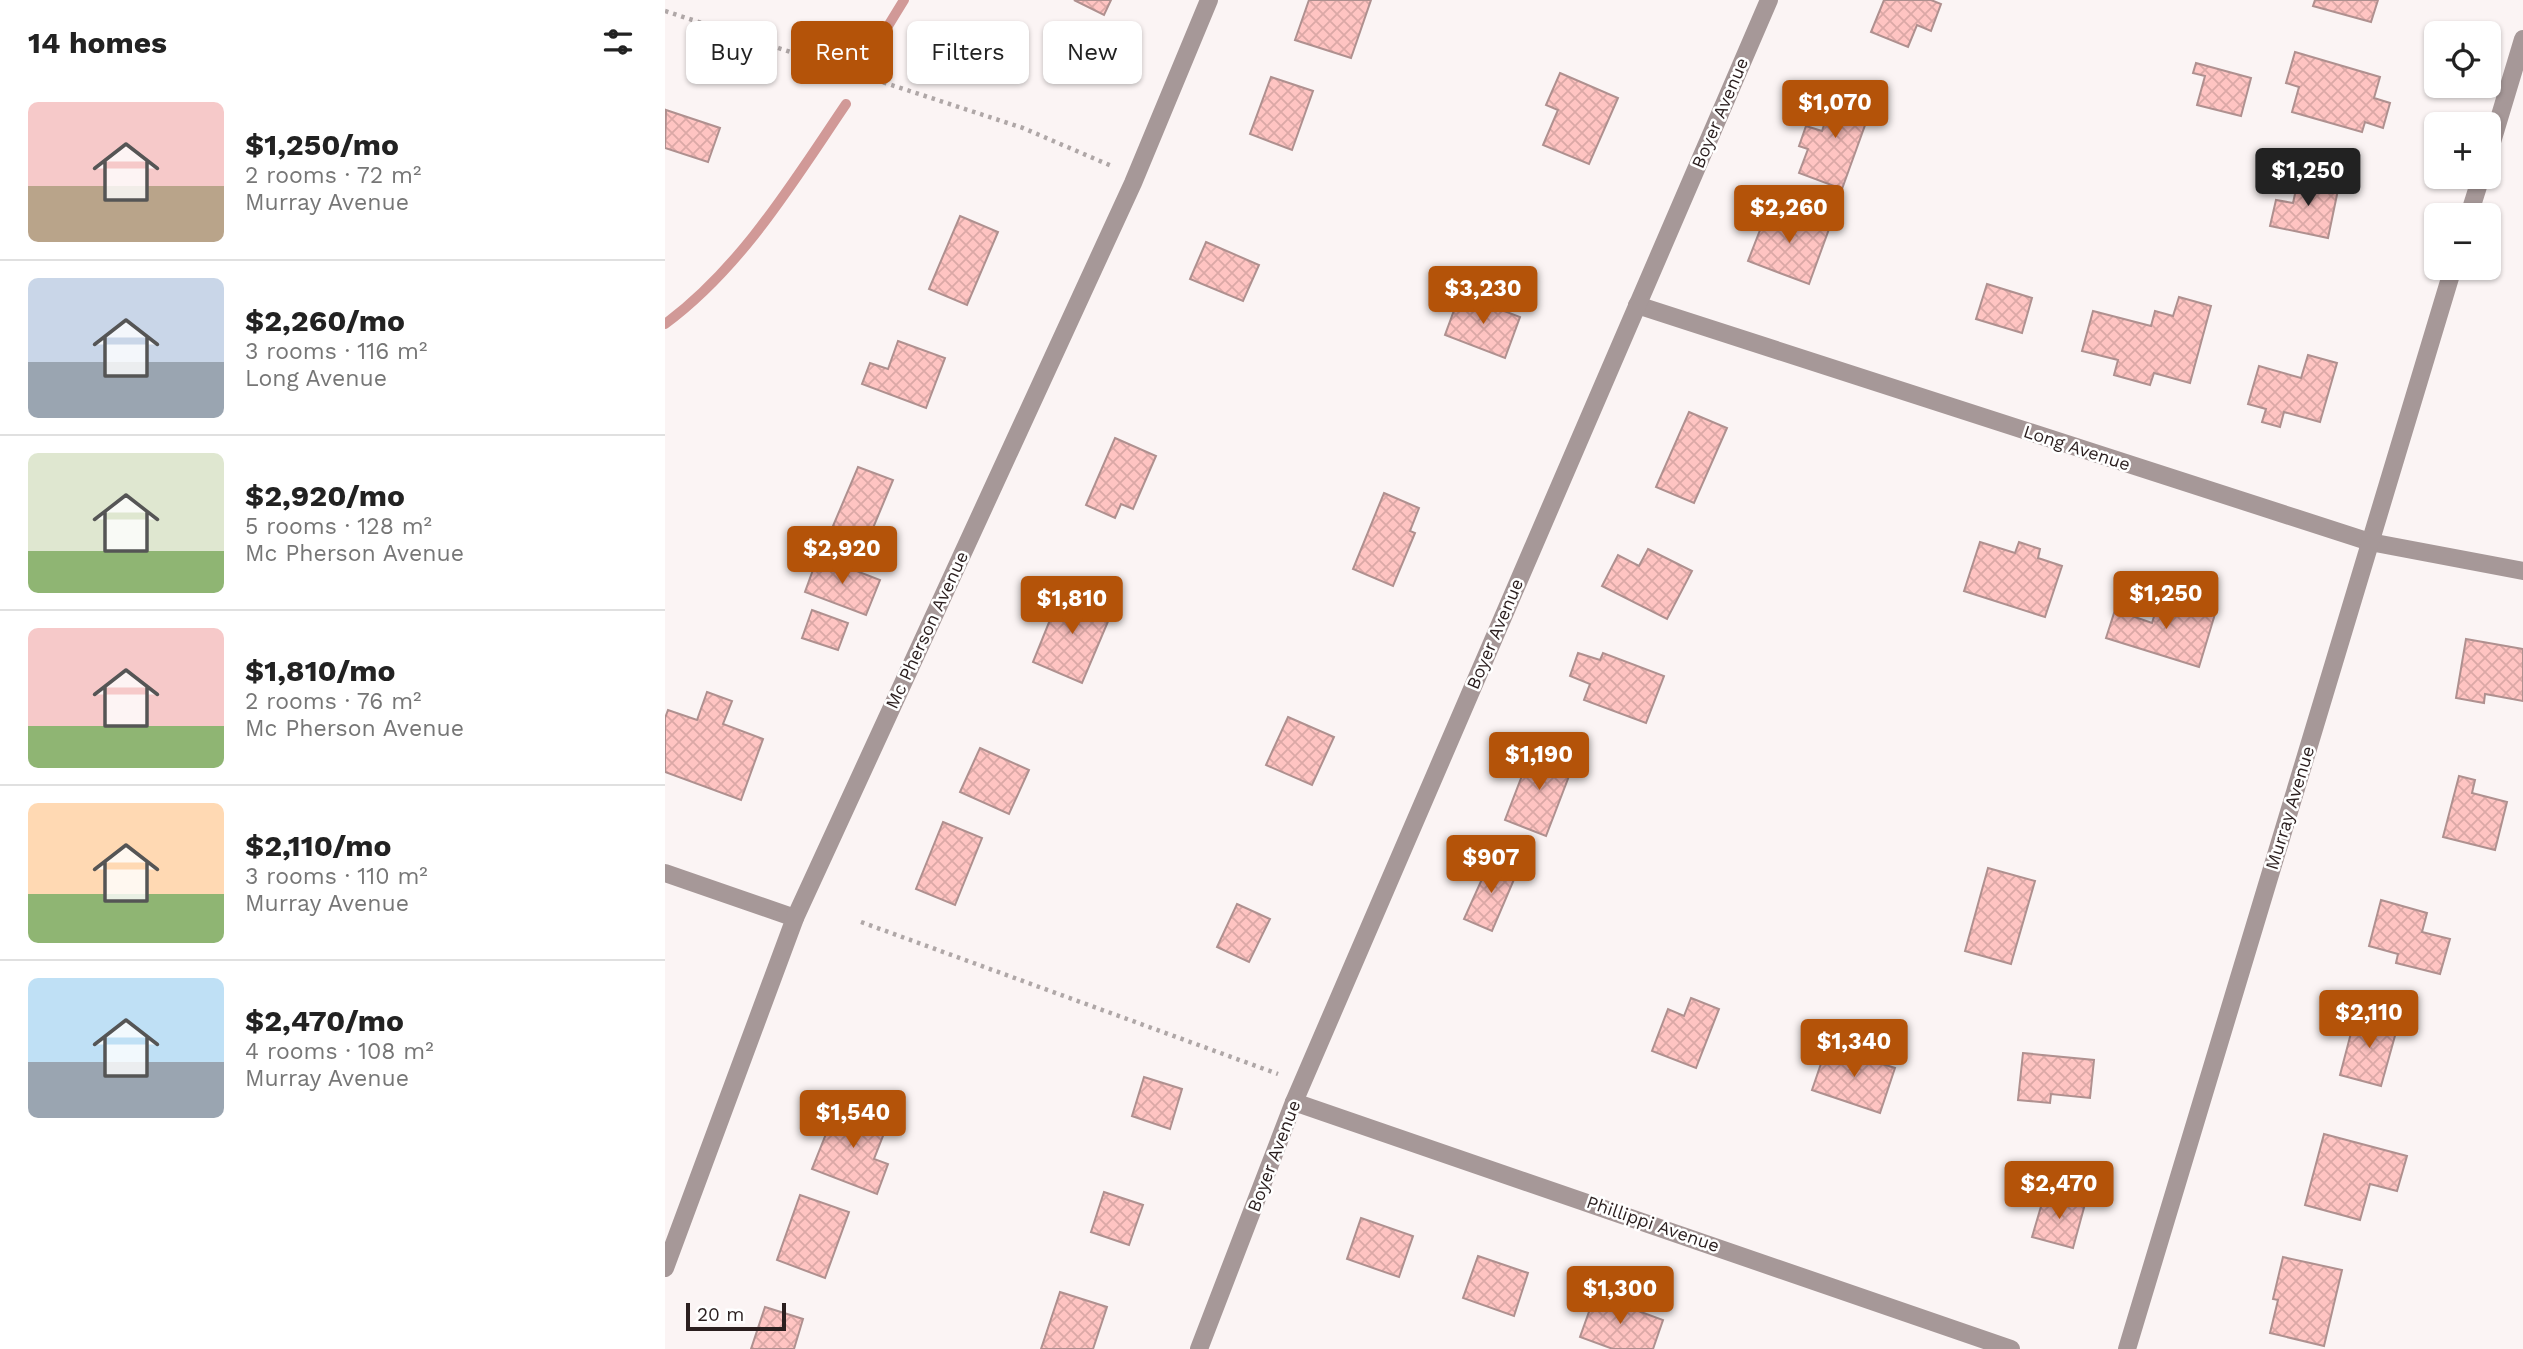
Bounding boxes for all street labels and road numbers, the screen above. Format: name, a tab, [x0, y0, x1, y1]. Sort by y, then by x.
street label: Boyer Avenue	[1687, 54, 1752, 171]
street label: Long Avenue	[2021, 420, 2133, 475]
street label: Mc Pherson Avenue	[881, 548, 972, 712]
street label: Boyer Avenue	[1462, 575, 1527, 692]
street label: Murray Avenue	[2261, 743, 2318, 872]
street label: Boyer Avenue	[1243, 1097, 1304, 1215]
street label: Phillippi Avenue	[1584, 1191, 1722, 1256]

